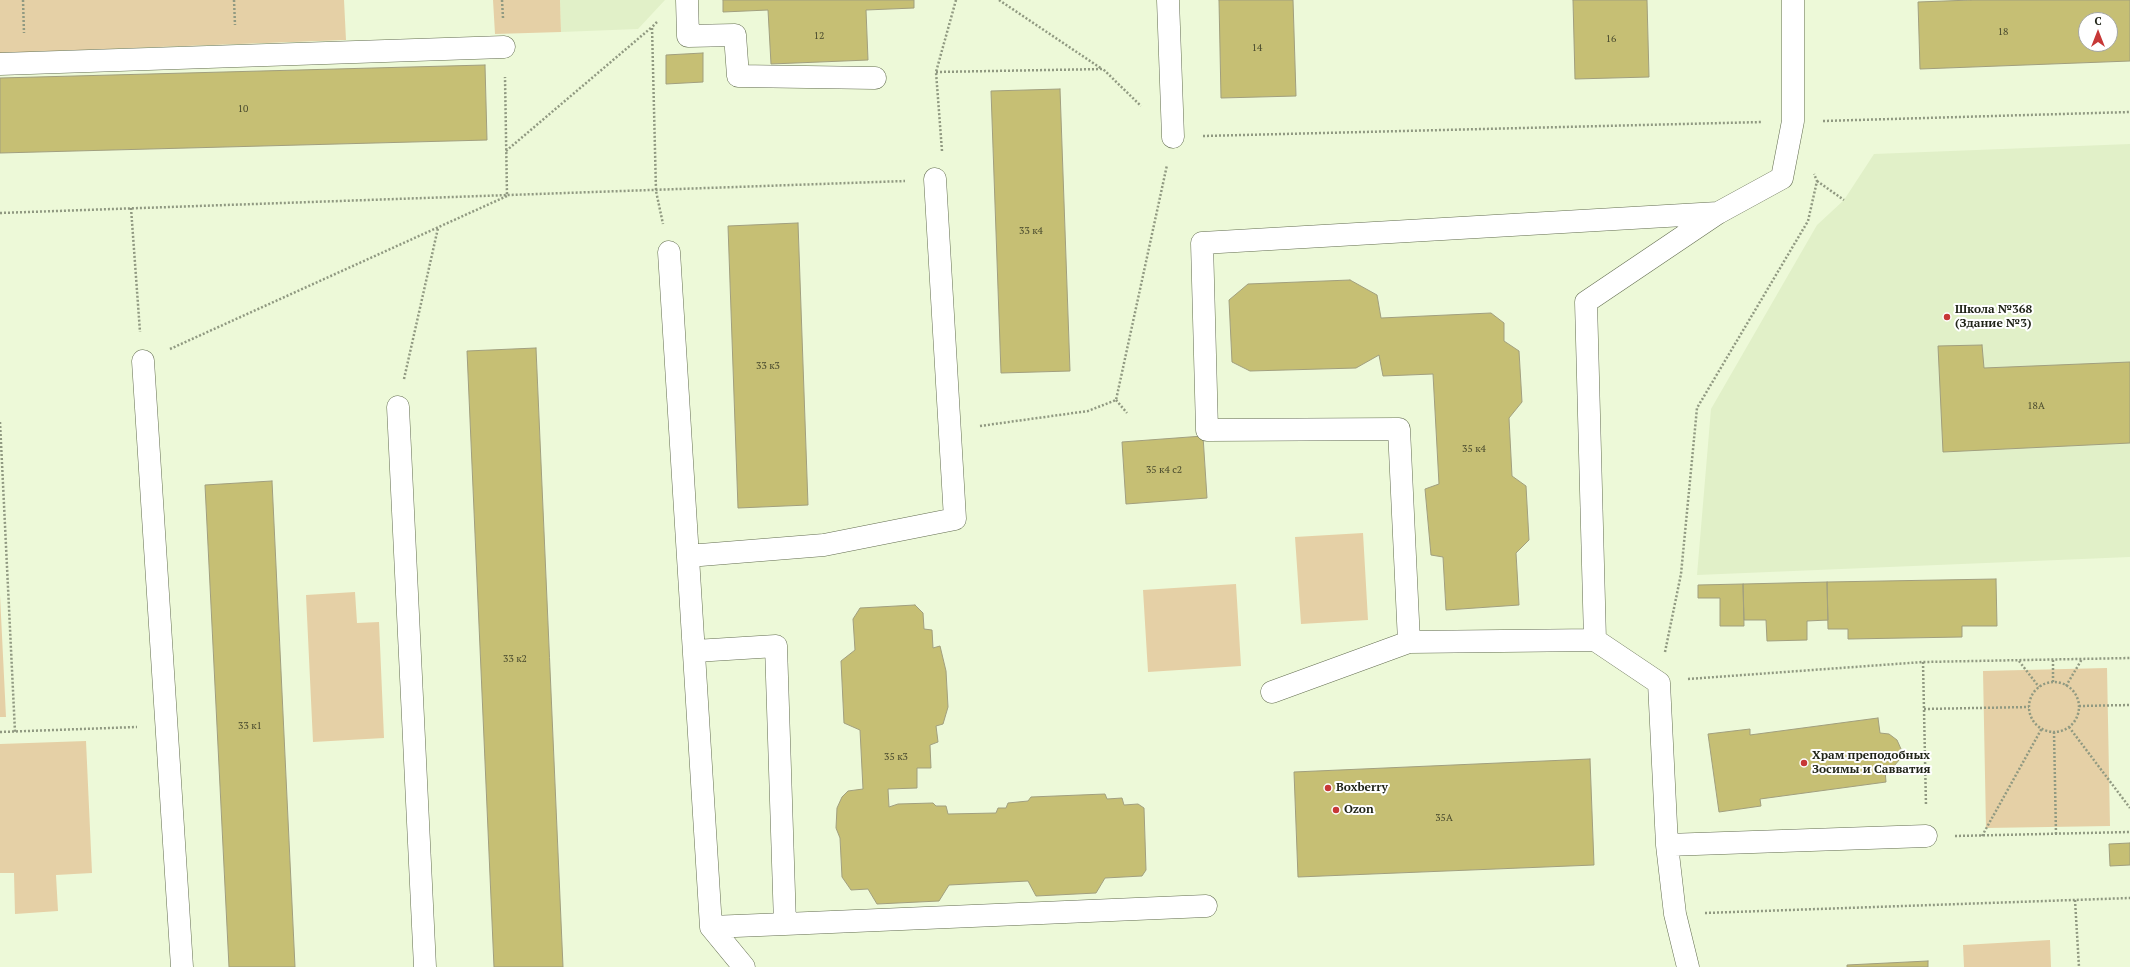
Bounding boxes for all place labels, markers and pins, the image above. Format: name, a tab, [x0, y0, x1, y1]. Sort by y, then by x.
place label: Школа №368 (Здание №3)	[1955, 303, 2032, 331]
marker: Школа №368 (Здание №3)	[1942, 312, 1952, 322]
place label: Храм преподобных Зосимы и Савватия	[1812, 749, 1930, 777]
marker: Храм преподобных Зосимы и Савватия	[1799, 758, 1809, 768]
place label: Boxberry	[1336, 781, 1388, 795]
marker: Boxberry	[1323, 783, 1333, 793]
place label: Ozon	[1344, 803, 1374, 817]
marker: Ozon	[1331, 805, 1341, 815]

